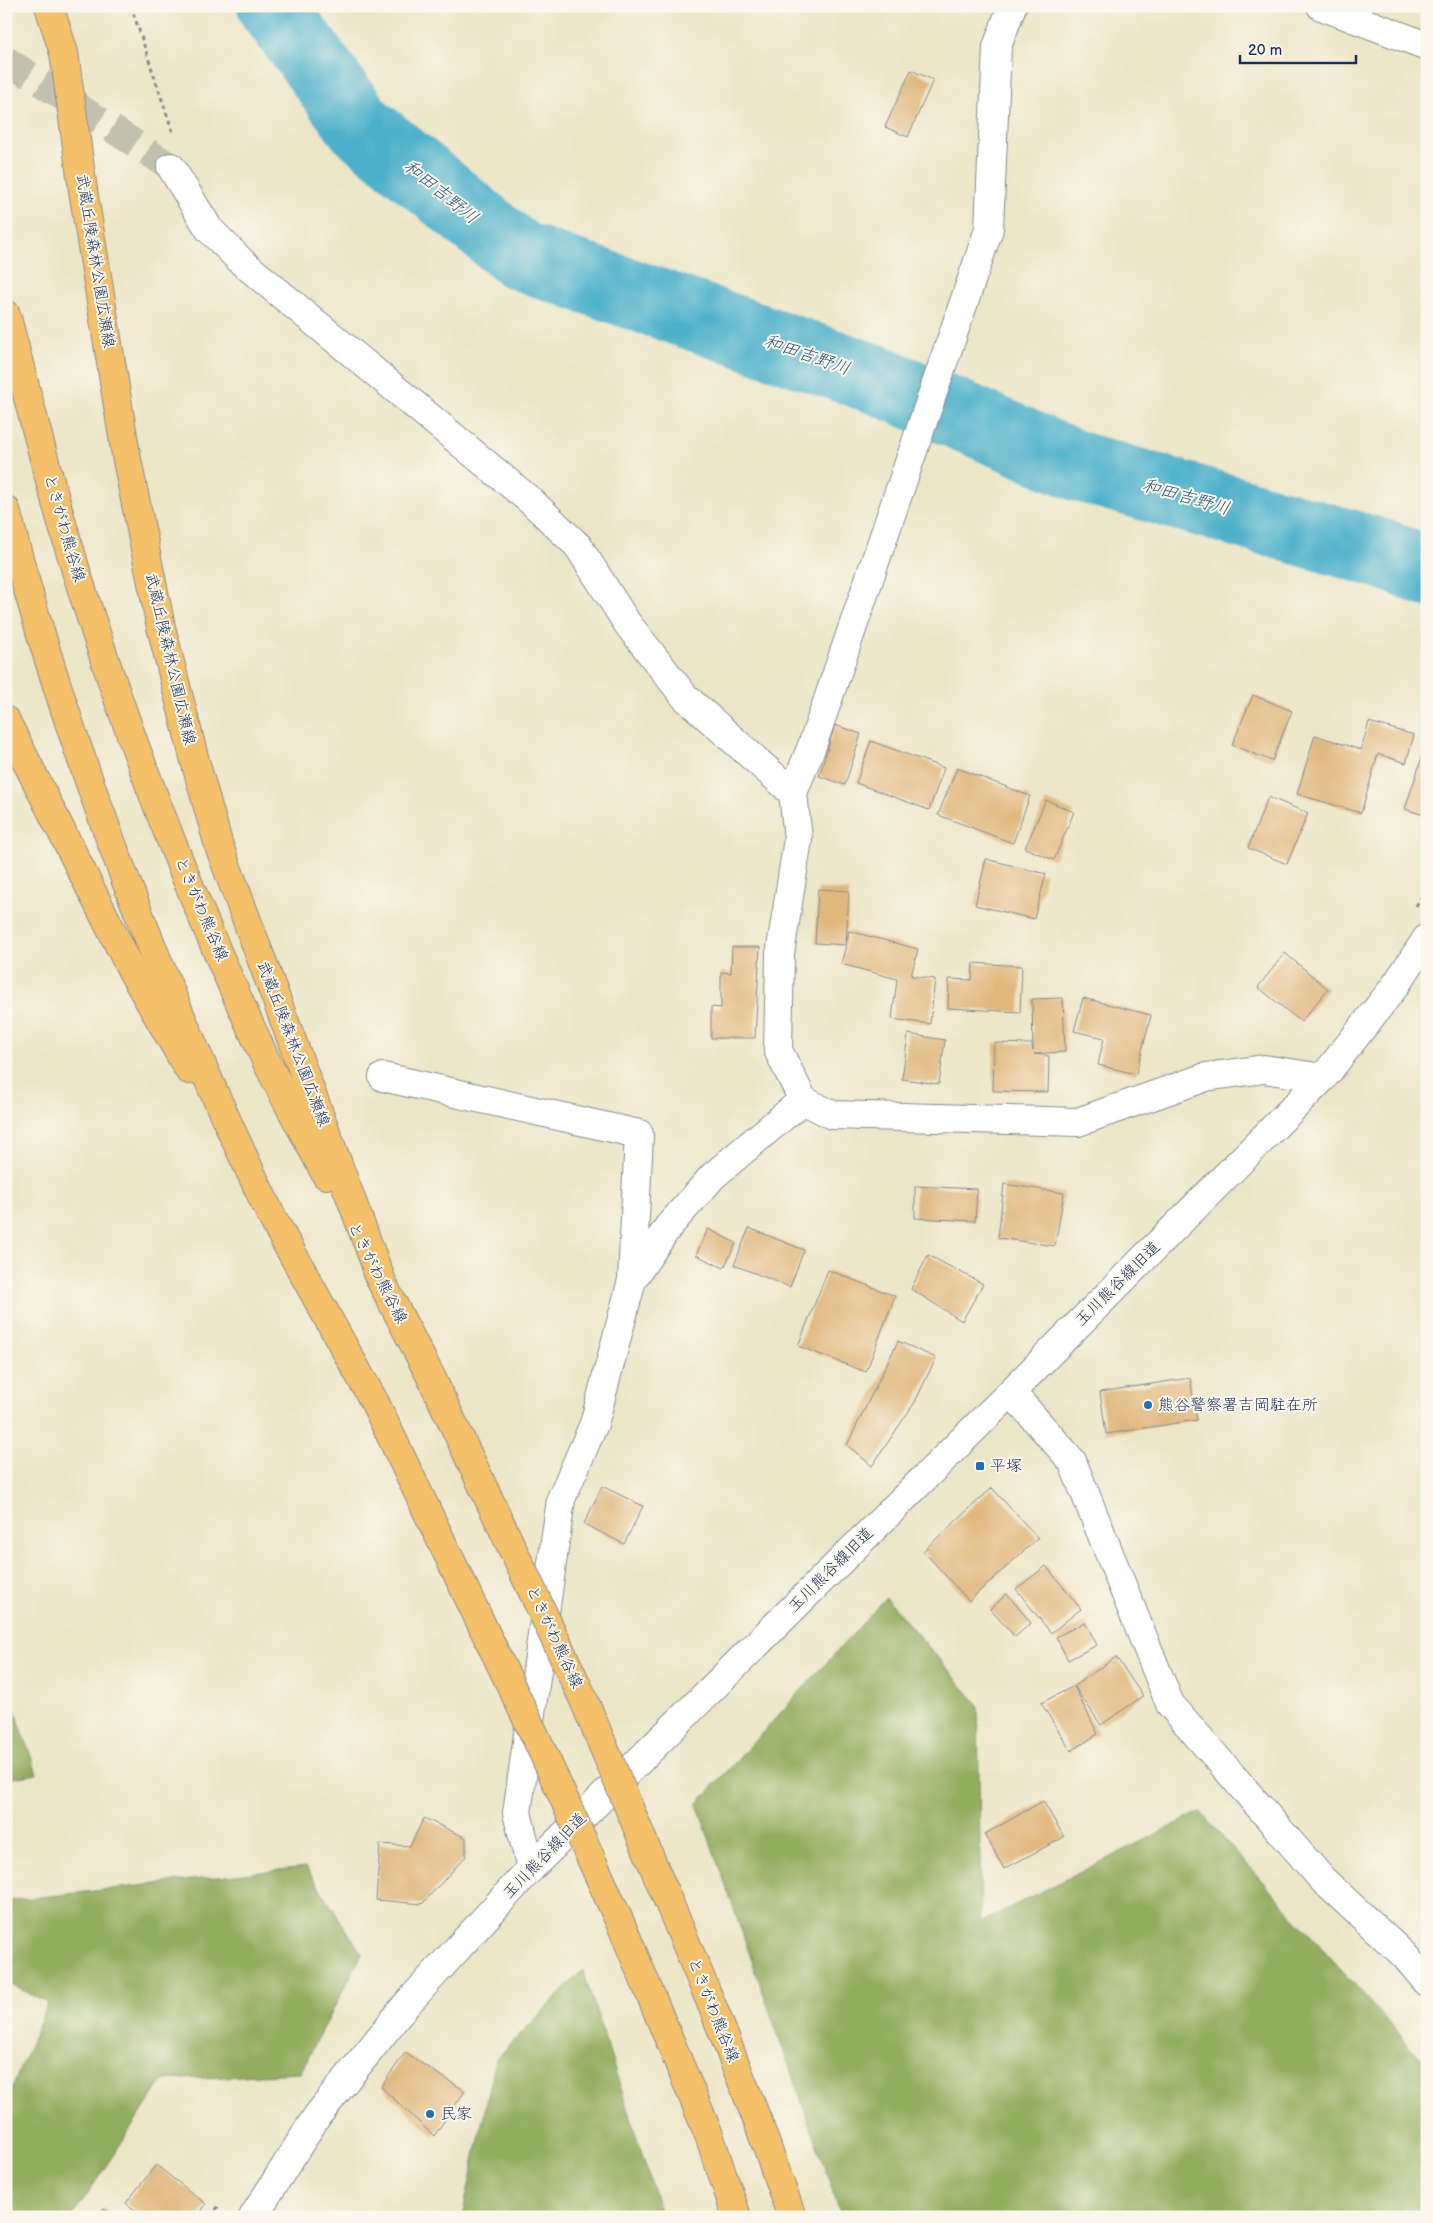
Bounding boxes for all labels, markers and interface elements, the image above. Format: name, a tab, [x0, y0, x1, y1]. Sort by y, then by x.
scale bar	[1240, 32, 1357, 64]
text: 20 m	[1248, 41, 1282, 60]
water label: 和田吉野川	[399, 156, 483, 228]
street label: 武蔵丘陵森林公園広瀬線	[72, 173, 118, 349]
water label: 和田吉野川	[761, 330, 853, 380]
street label: ときがわ熊谷線	[39, 472, 89, 584]
water label: 和田吉野川	[1140, 475, 1232, 519]
street label: 武蔵丘陵森林公園広瀬線	[141, 571, 199, 747]
street label: ときがわ熊谷線	[170, 854, 232, 964]
street label: 武蔵丘陵森林公園広瀬線	[253, 958, 333, 1130]
street label: ときがわ熊谷線	[343, 1219, 411, 1327]
street label: 玉川熊谷線旧道	[1072, 1238, 1164, 1330]
place label: 熊谷警察署吉岡駐在所	[1158, 1396, 1318, 1415]
marker: 熊谷警察署吉岡駐在所	[1142, 1399, 1154, 1411]
place label: 平塚	[990, 1457, 1022, 1476]
marker: 平塚	[974, 1460, 986, 1472]
street label: 玉川熊谷線旧道	[785, 1524, 877, 1616]
street label: ときがわ熊谷線	[522, 1582, 586, 1692]
street label: 玉川熊谷線旧道	[499, 1809, 591, 1903]
street label: ときがわ熊谷線	[683, 1955, 743, 2065]
place label: 民家	[440, 2105, 472, 2124]
marker: 民家	[424, 2108, 436, 2120]

